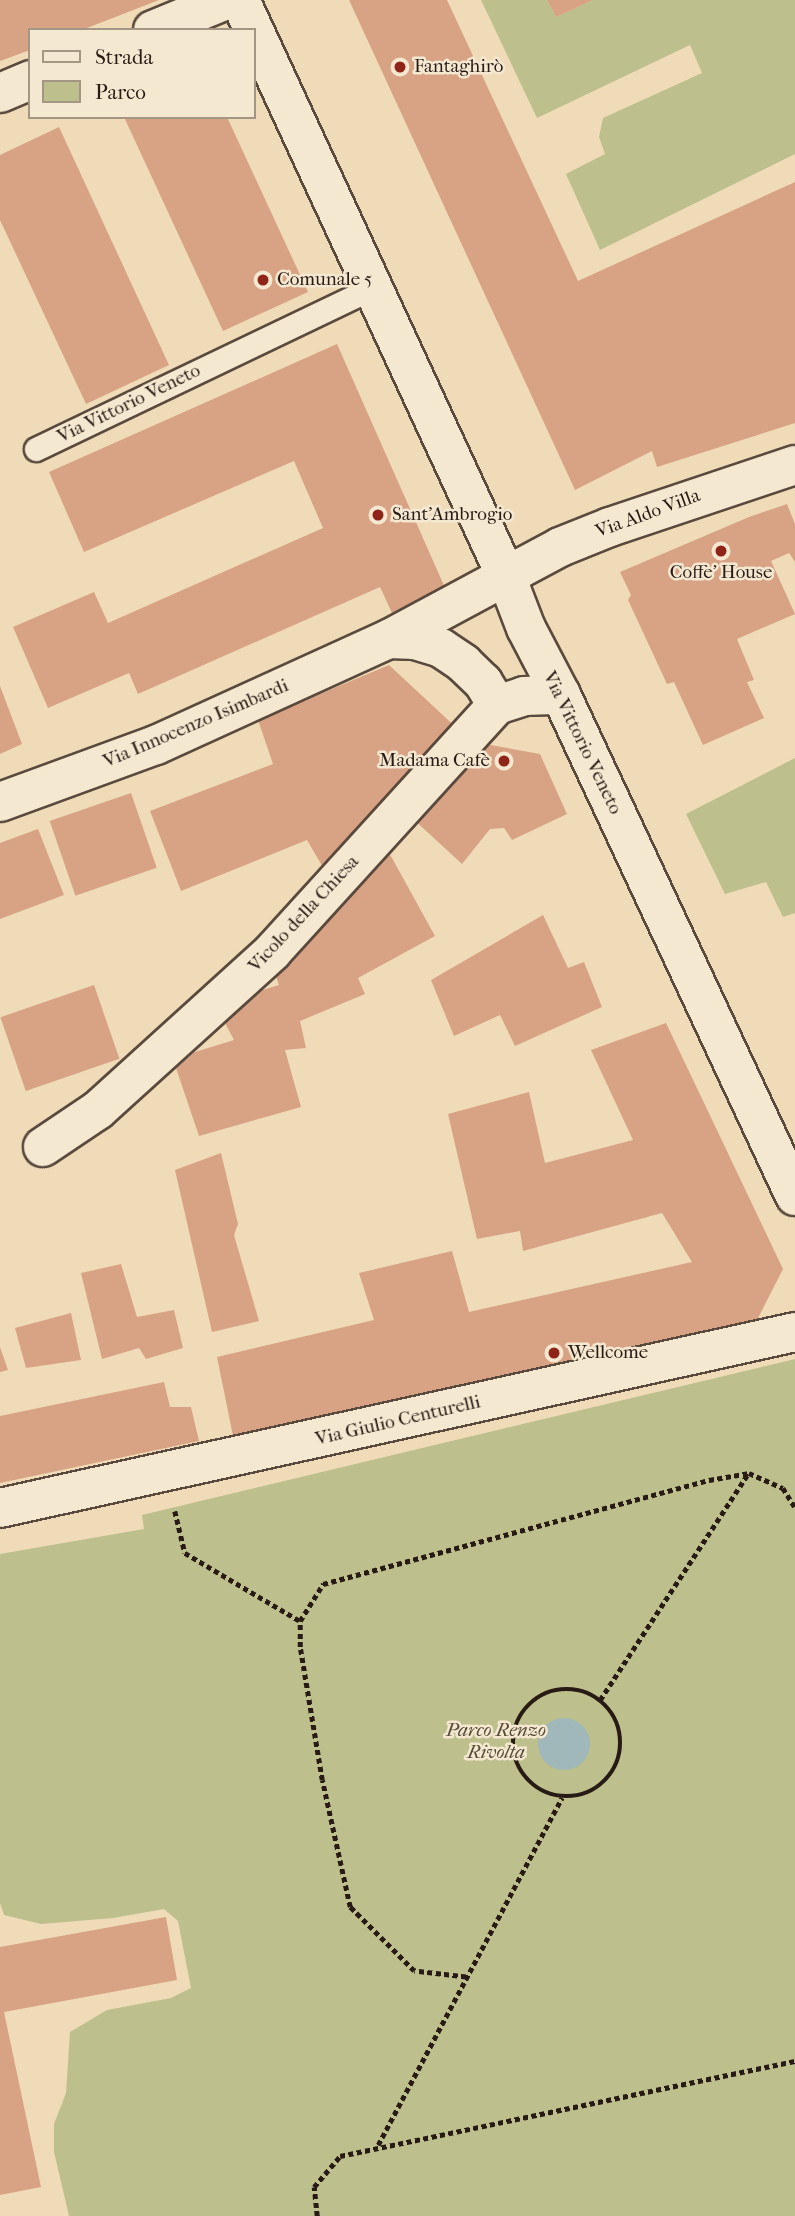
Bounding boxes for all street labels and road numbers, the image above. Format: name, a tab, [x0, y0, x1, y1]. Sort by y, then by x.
street label: Via Vittorio Veneto	[54, 359, 204, 449]
street label: Via Aldo Villa	[593, 485, 703, 543]
street label: Via Vittorio Veneto	[537, 668, 627, 818]
street label: Via Innocenzo Isimbardi	[100, 675, 292, 773]
street label: Vicolo della Chiesa	[244, 851, 364, 977]
street label: Via Giulio Centurelli	[313, 1391, 483, 1451]

